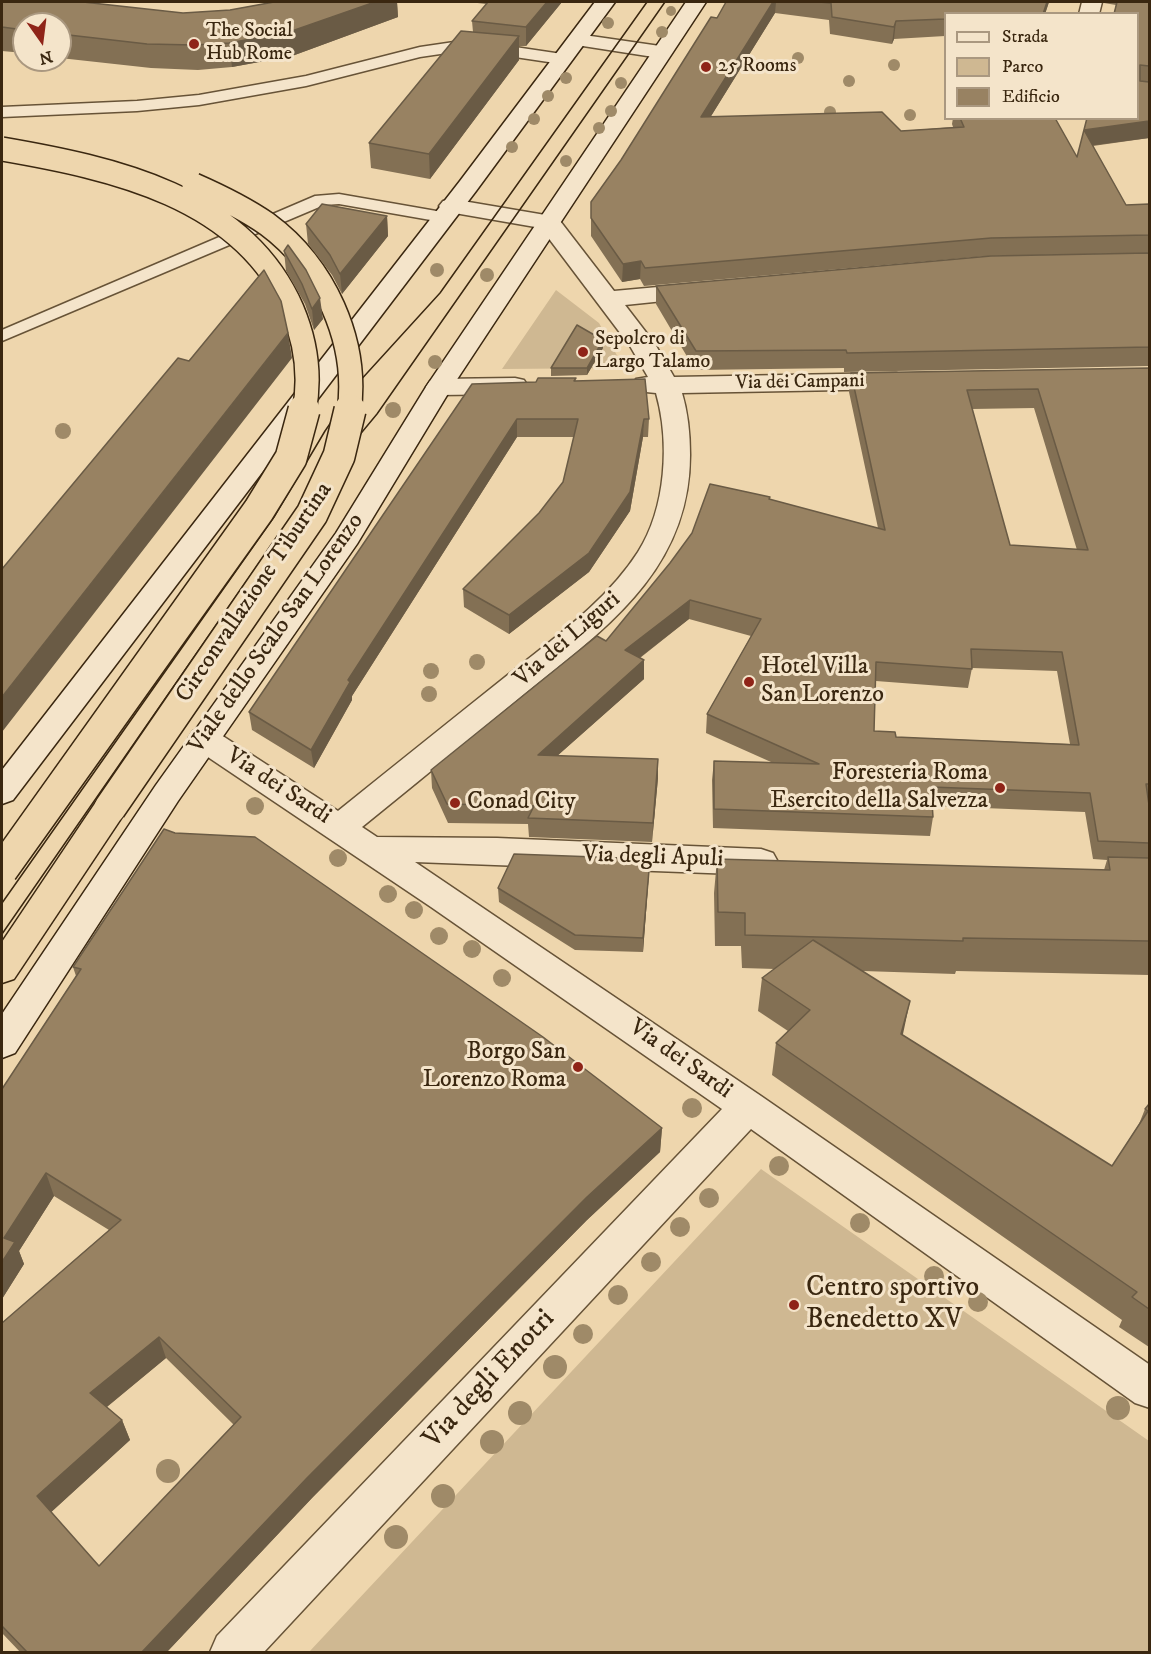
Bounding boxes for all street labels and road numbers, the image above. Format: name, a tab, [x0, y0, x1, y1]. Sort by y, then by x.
street label: Via dei Campani	[735, 370, 865, 396]
street label: Circonvallazione Tiburtina	[171, 478, 339, 708]
street label: Viale dello Scalo San Lorenzo	[183, 508, 371, 760]
street label: Via dei Liguri	[509, 586, 627, 694]
street label: Via dei Sardi	[220, 742, 336, 832]
street label: Via degli Apuli	[582, 841, 724, 875]
street label: Via dei Sardi	[623, 1014, 737, 1106]
street label: Via degli Enotri	[417, 1303, 563, 1457]

